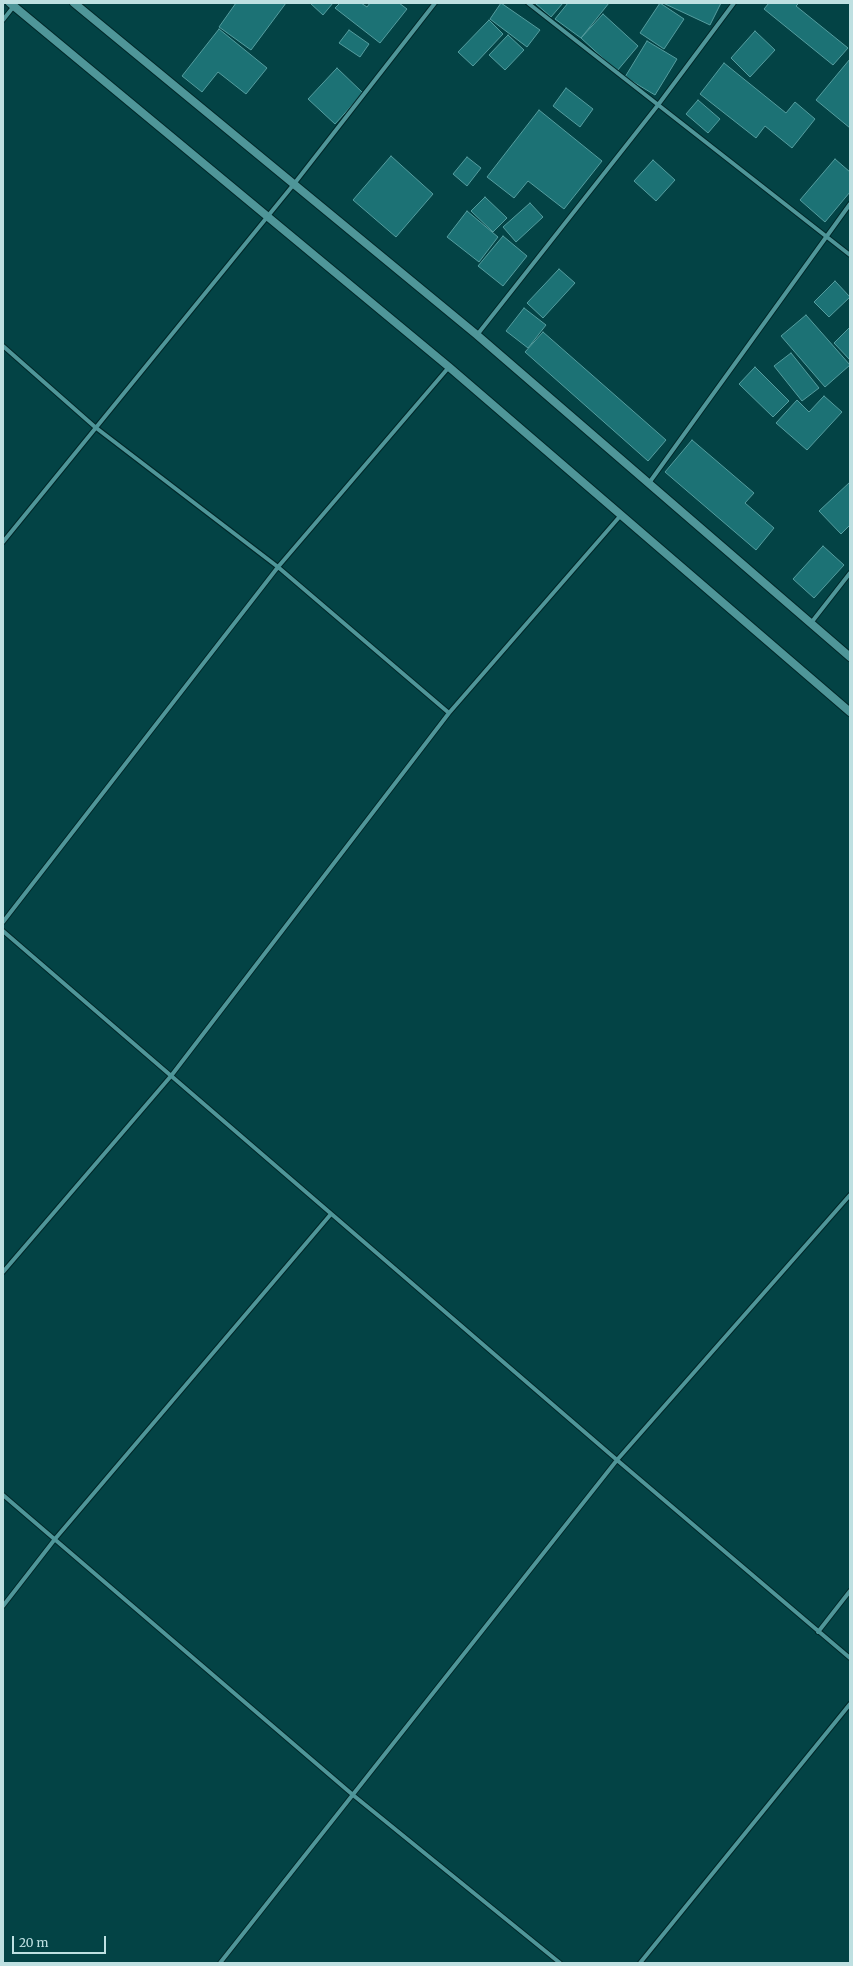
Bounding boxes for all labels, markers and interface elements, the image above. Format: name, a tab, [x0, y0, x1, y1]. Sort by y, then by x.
scale bar	[14, 1928, 108, 1954]
text: 20 m	[19, 1935, 48, 1950]

